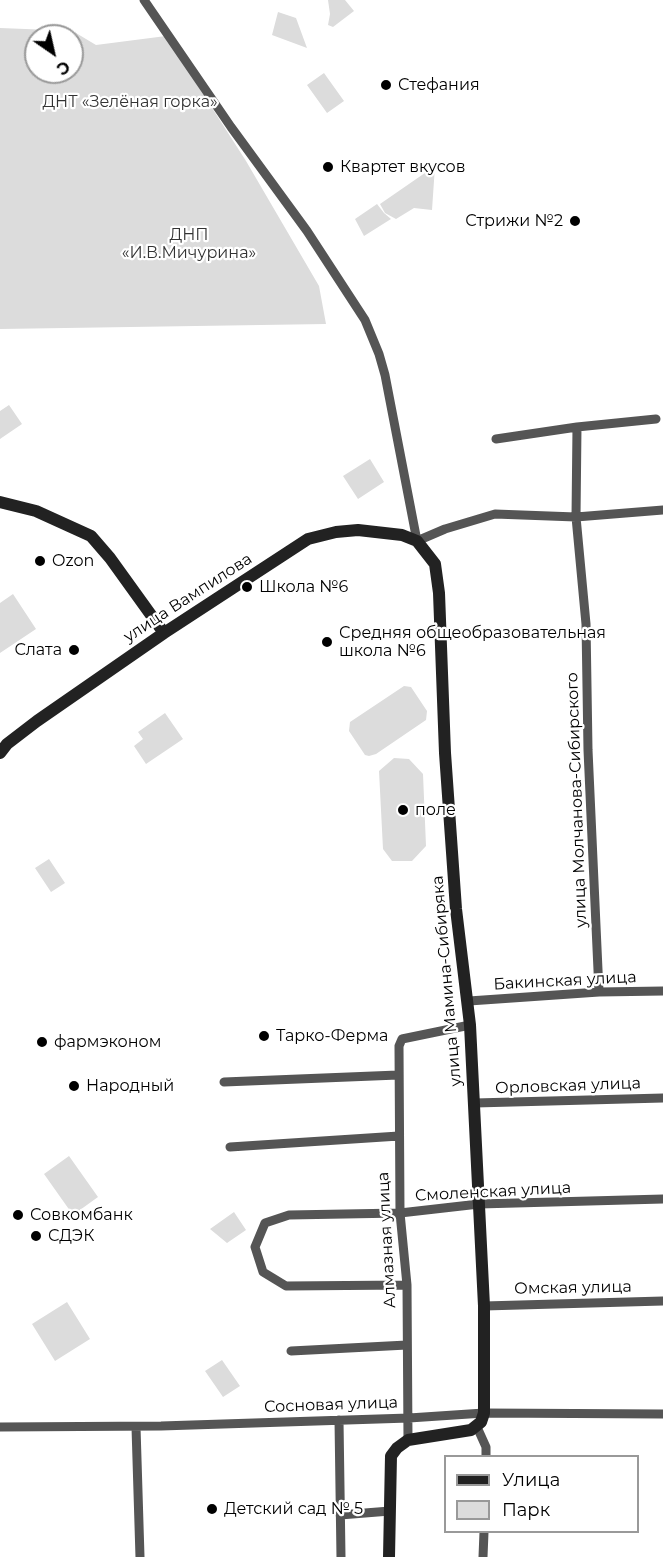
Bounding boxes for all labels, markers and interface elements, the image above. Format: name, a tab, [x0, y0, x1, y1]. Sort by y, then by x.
north arrow	[24, 24, 84, 84]
text: С	[53, 57, 73, 79]
place label: Стефания	[398, 75, 480, 95]
marker: Стефания	[379, 78, 393, 92]
park label: ДНТ «Зелёная горка»	[42, 92, 218, 112]
place label: Квартет вкусов	[340, 157, 465, 177]
marker: Квартет вкусов	[321, 160, 335, 174]
place label: Стрижи №2	[465, 211, 563, 231]
marker: Стрижи №2	[568, 214, 582, 228]
park label: ДНП «И.В.Мичурина»	[122, 225, 256, 263]
street label: улица Вампилова	[120, 549, 256, 647]
place label: Ozon	[52, 551, 94, 571]
marker: Ozon	[33, 554, 47, 568]
place label: Школа №6	[259, 577, 348, 597]
marker: Школа №6	[240, 580, 254, 594]
place label: Средняя общеобразовательная школа №6	[339, 623, 606, 661]
marker: Средняя общеобразовательная школа №6	[320, 635, 334, 649]
place label: Слата	[15, 640, 62, 660]
marker: Слата	[67, 643, 81, 657]
street label: улица Молчанова-Сибирского	[563, 672, 591, 928]
place label: поле	[415, 800, 456, 820]
marker: поле	[396, 803, 410, 817]
street label: улица Мамина-Сибиряка	[428, 875, 466, 1087]
street label: Бакинская улица	[493, 968, 637, 994]
place label: Тарко-Ферма	[276, 1026, 388, 1046]
marker: Тарко-Ферма	[257, 1029, 271, 1043]
place label: фармэконом	[54, 1032, 161, 1052]
marker: фармэконом	[35, 1035, 49, 1049]
street label: Орловская улица	[495, 1074, 641, 1098]
place label: Народный	[86, 1076, 174, 1096]
marker: Народный	[67, 1079, 81, 1093]
street label: Алмазная улица	[374, 1171, 400, 1309]
street label: Смоленская улица	[414, 1178, 572, 1206]
place label: Совкомбанк	[30, 1205, 133, 1225]
marker: Совкомбанк	[11, 1208, 25, 1222]
place label: СДЭК	[48, 1226, 94, 1246]
marker: СДЭК	[29, 1229, 43, 1243]
street label: Омская улица	[514, 1277, 632, 1299]
street label: Сосновая улица	[264, 1393, 398, 1417]
legend	[444, 1455, 639, 1533]
text: Улица	[502, 1469, 560, 1491]
place label: Детский сад № 5	[224, 1499, 363, 1519]
text: Парк	[502, 1499, 550, 1521]
marker: Детский сад № 5	[205, 1502, 219, 1516]

